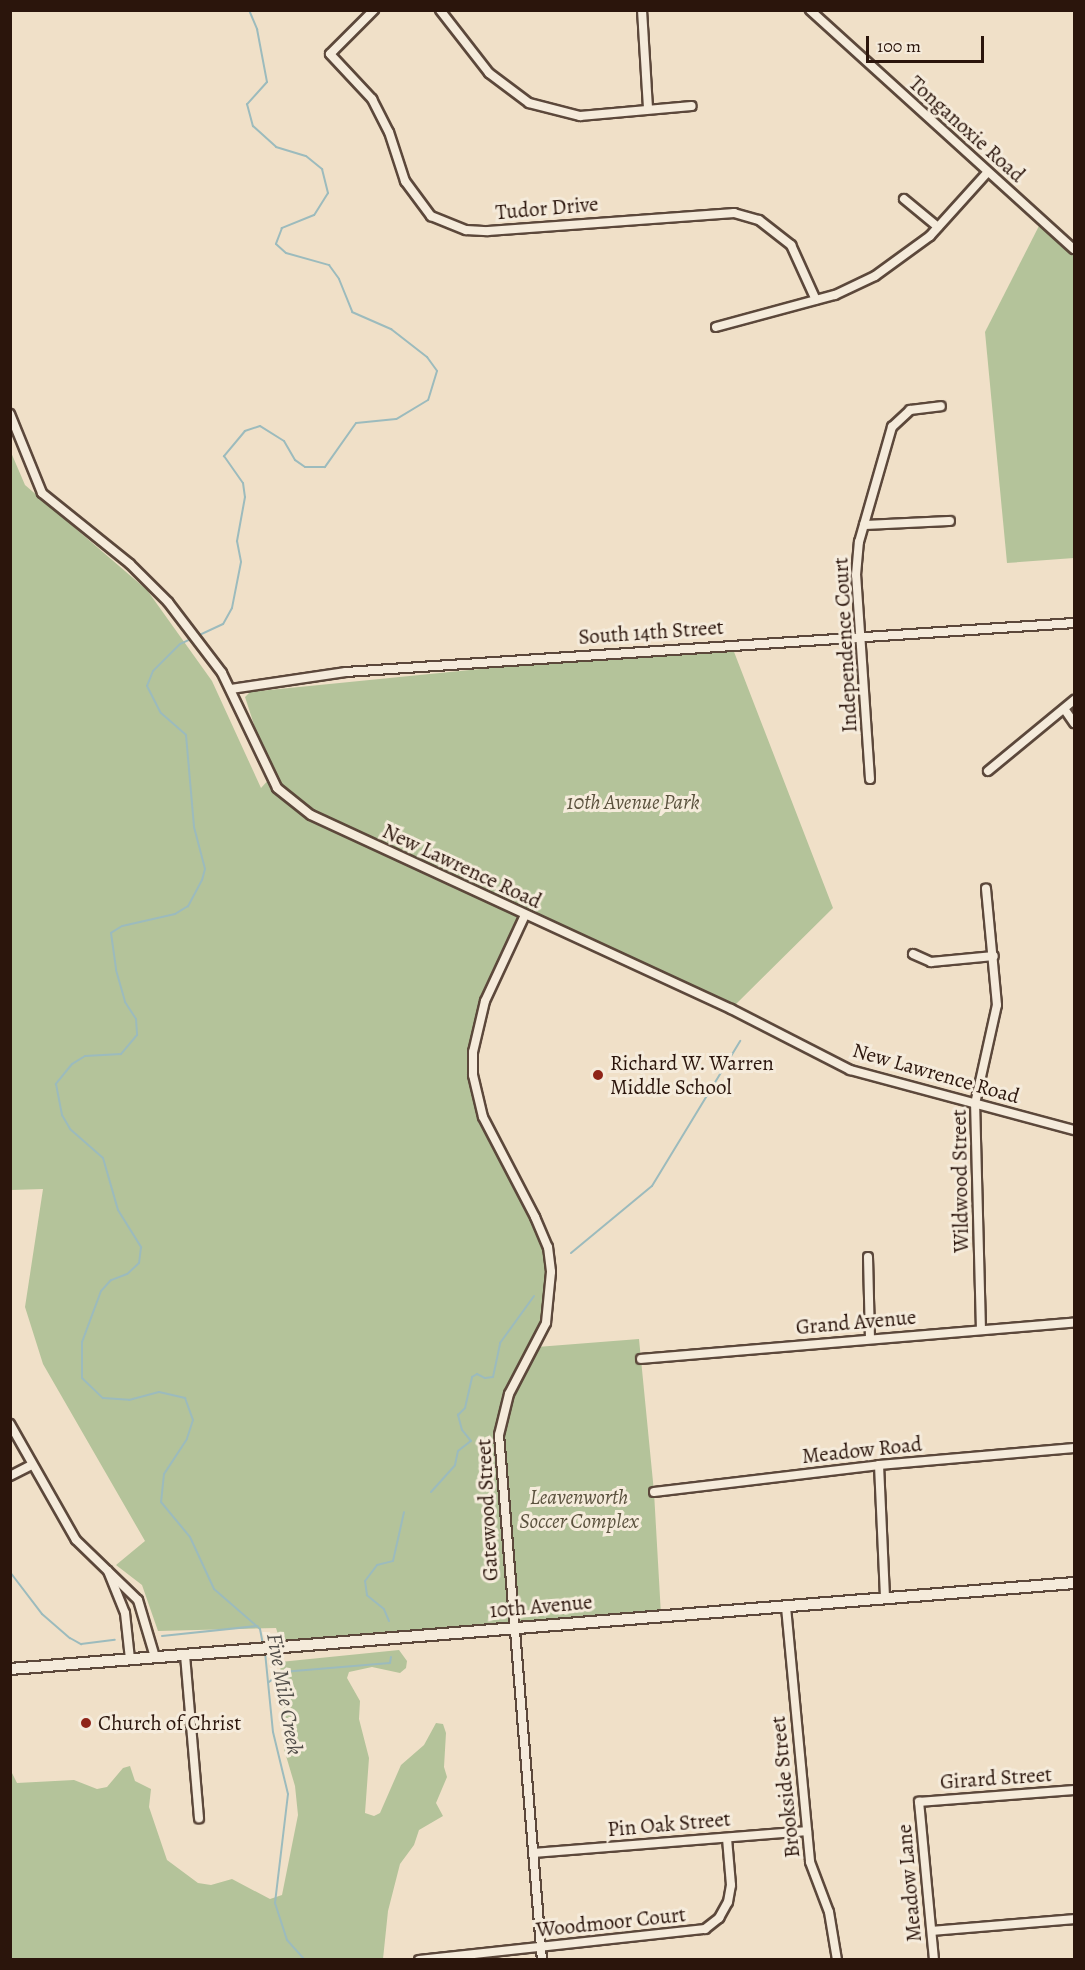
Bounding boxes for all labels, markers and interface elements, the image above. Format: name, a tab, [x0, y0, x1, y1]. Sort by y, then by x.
scale bar	[869, 24, 988, 62]
text: 100 m	[877, 34, 921, 58]
street label: Tonganoxie Road	[904, 70, 1030, 188]
street label: Tudor Drive	[494, 191, 600, 225]
street label: Independence Court	[828, 557, 862, 733]
street label: South 14th Street	[578, 614, 724, 650]
park label: 10th Avenue Park	[566, 789, 700, 815]
street label: New Lawrence Road	[378, 818, 546, 914]
street label: New Lawrence Road	[850, 1037, 1022, 1109]
place label: Richard W. Warren Middle School	[610, 1050, 774, 1100]
marker: Richard W. Warren Middle School	[591, 1068, 605, 1082]
street label: Wildwood Street	[946, 1109, 974, 1253]
street label: Grand Avenue	[795, 1304, 917, 1340]
street label: Meadow Road	[801, 1431, 923, 1469]
street label: Gatewood Street	[471, 1438, 503, 1582]
park label: Leavenworth Soccer Complex	[519, 1484, 639, 1534]
street label: 10th Avenue	[488, 1589, 594, 1623]
water label: Five Mile Creek	[260, 1631, 308, 1757]
place label: Church of Christ	[98, 1710, 241, 1736]
street label: Brookside Street	[765, 1715, 805, 1859]
marker: Church of Christ	[79, 1716, 93, 1730]
street label: Girard Street	[939, 1762, 1053, 1794]
street label: Pin Oak Street	[606, 1806, 732, 1842]
street label: Meadow Lane	[891, 1823, 927, 1943]
street label: Woodmoor Court	[535, 1902, 687, 1942]

